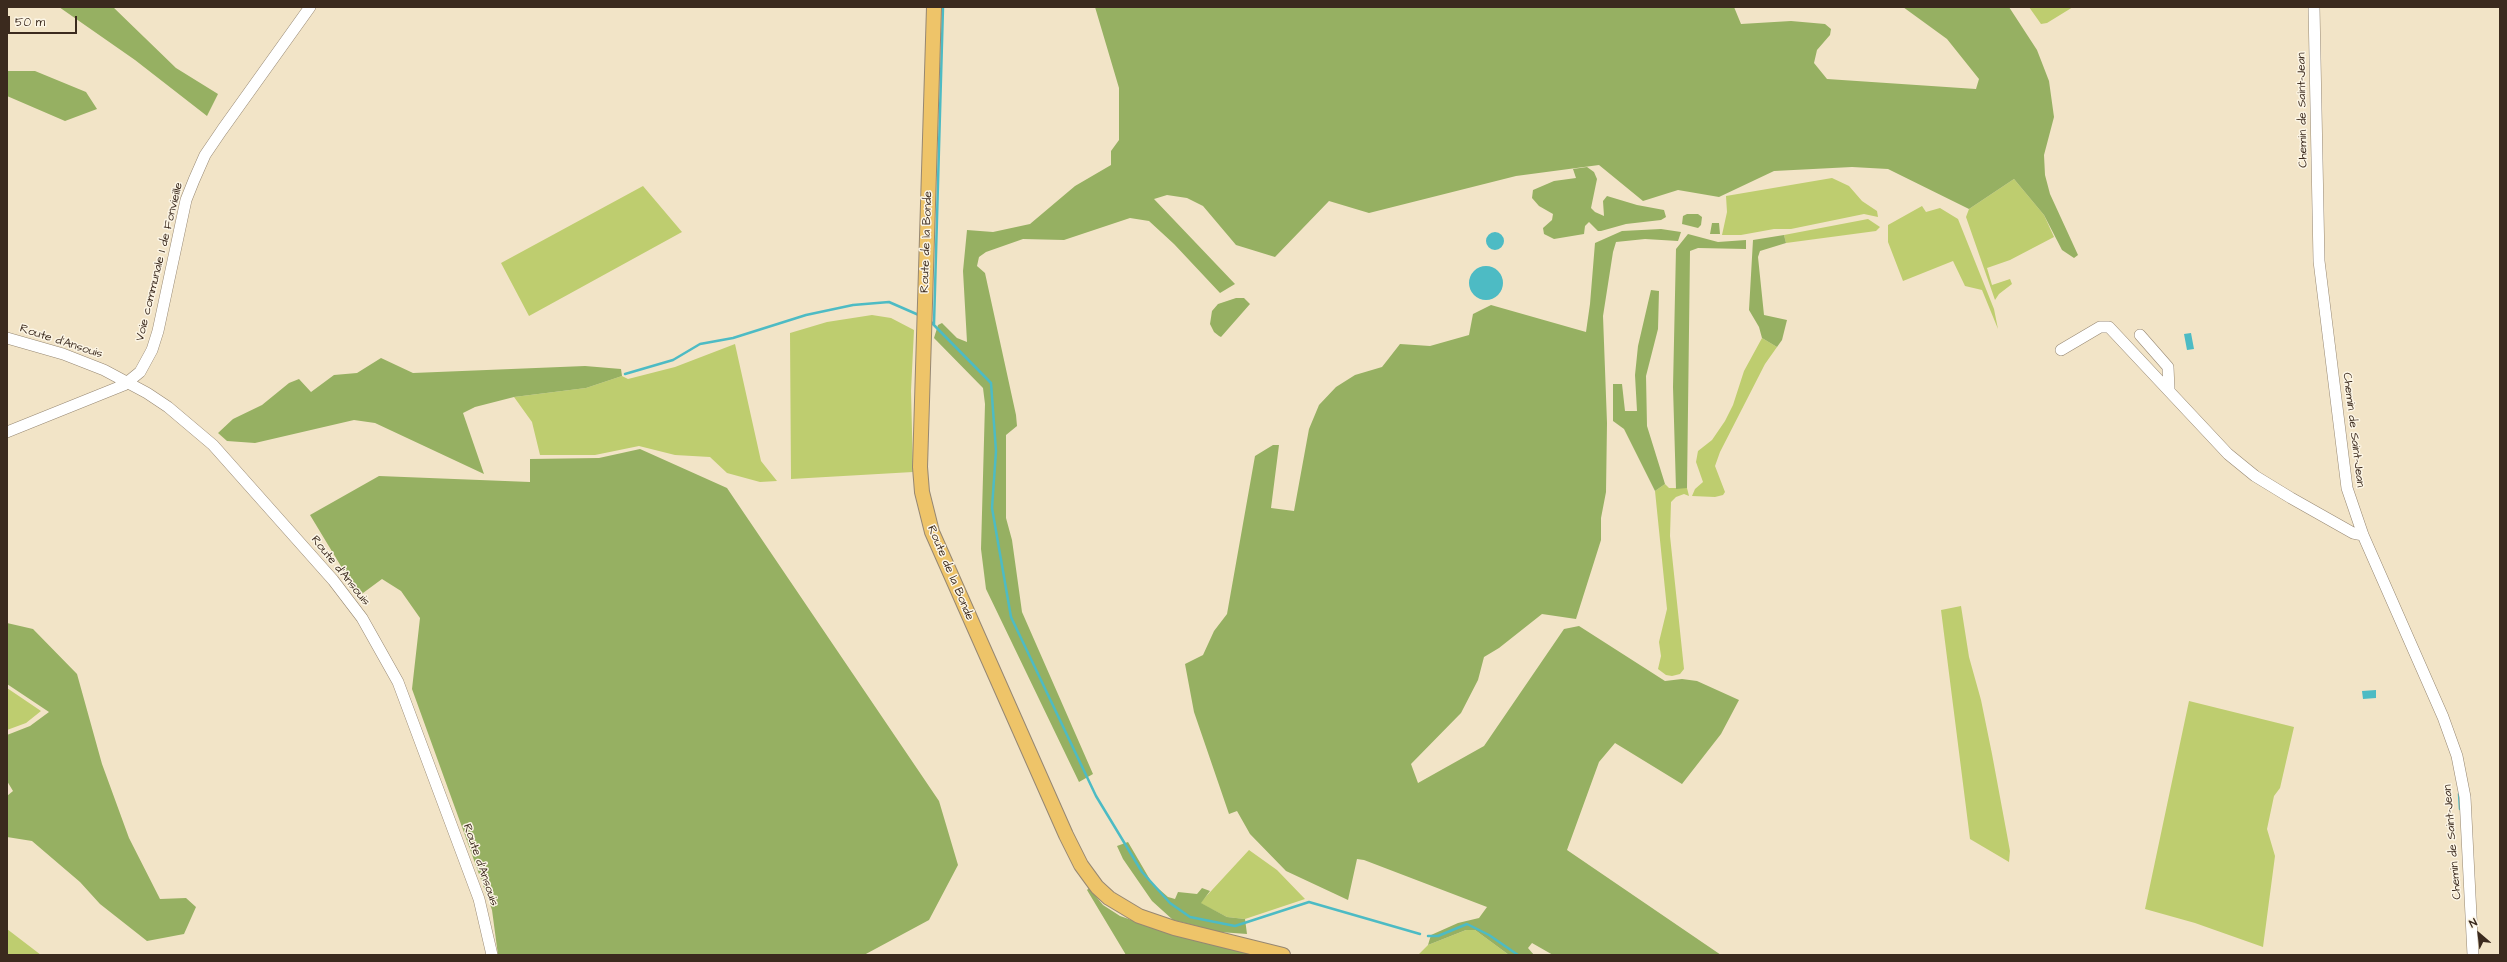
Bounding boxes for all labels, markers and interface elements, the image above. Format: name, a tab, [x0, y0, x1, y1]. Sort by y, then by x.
scale bar	[10, 8, 79, 34]
text: 50 m	[15, 14, 45, 31]
street label: Chemin de Saint-Jean	[2295, 52, 2311, 168]
street label: Voie communale 1 de Fonvieille	[133, 181, 187, 343]
street label: Route de la Bonde	[918, 191, 936, 293]
street label: Route d'Ansouis	[18, 322, 104, 362]
street label: Chemin de Saint-Jean	[2339, 372, 2367, 488]
street label: Route de la Bonde	[924, 523, 976, 623]
street label: Route d'Ansouis	[307, 533, 373, 609]
street label: Chemin de Saint-Jean	[2441, 784, 2465, 900]
street label: Route d'Ansouis	[459, 822, 501, 908]
north arrow	[2459, 914, 2499, 954]
text: N	[2467, 915, 2480, 931]

